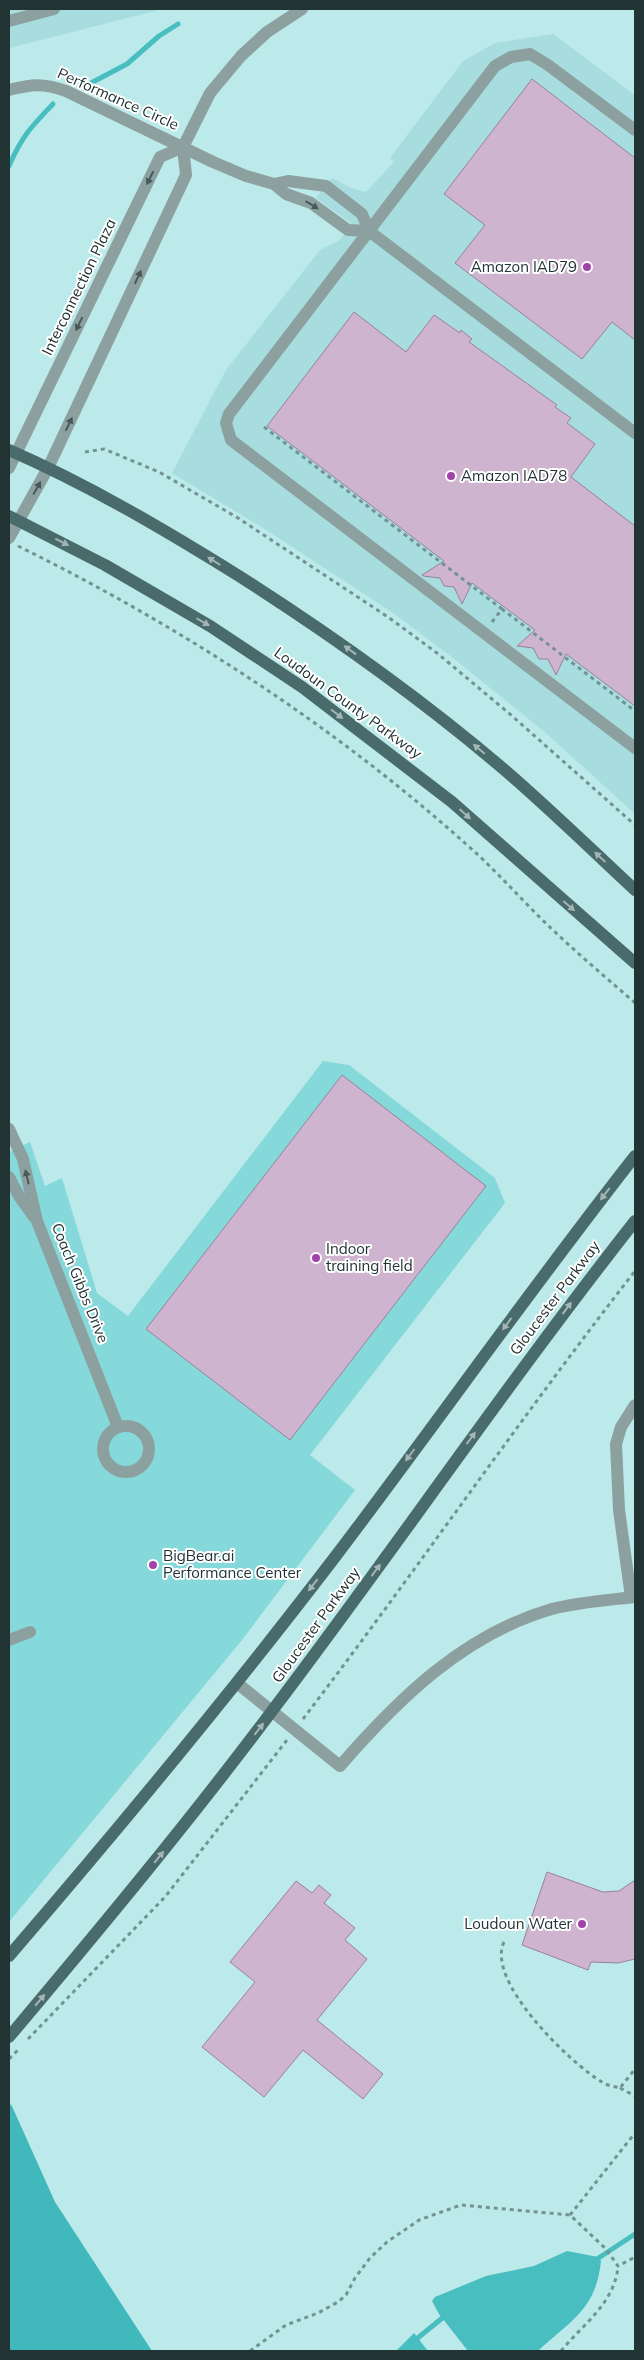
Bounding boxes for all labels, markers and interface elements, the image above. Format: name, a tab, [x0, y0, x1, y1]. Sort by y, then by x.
street label: Performance Circle	[55, 63, 182, 134]
one-way arrow	[146, 171, 154, 185]
one-way arrow	[306, 200, 319, 209]
street label: Interconnection Plaza	[37, 215, 120, 358]
place label: Amazon IAD79	[471, 257, 577, 276]
marker: Amazon IAD79	[581, 261, 593, 273]
one-way arrow	[135, 270, 143, 284]
one-way arrow	[75, 317, 83, 332]
one-way arrow	[65, 417, 73, 431]
place label: Amazon IAD78	[461, 466, 567, 485]
marker: Amazon IAD78	[445, 470, 457, 482]
one-way arrow	[33, 481, 42, 494]
one-way arrow	[55, 538, 69, 546]
one-way arrow	[207, 556, 221, 565]
one-way arrow	[197, 618, 210, 627]
street label: Loudoun County Parkway	[271, 643, 426, 763]
one-way arrow	[343, 645, 357, 655]
one-way arrow	[330, 709, 344, 719]
one-way arrow	[472, 743, 485, 754]
one-way arrow	[459, 808, 471, 820]
one-way arrow	[594, 851, 606, 863]
one-way arrow	[563, 900, 576, 911]
one-way arrow	[23, 1169, 31, 1184]
one-way arrow	[600, 1187, 610, 1201]
street label: Coach Gibbs Drive	[48, 1220, 113, 1346]
street label: Gloucester Parkway	[505, 1237, 604, 1359]
place label: Indoor training field	[326, 1239, 413, 1275]
marker: Indoor training field	[310, 1252, 322, 1264]
one-way arrow	[562, 1301, 572, 1315]
one-way arrow	[502, 1317, 512, 1331]
one-way arrow	[466, 1431, 476, 1445]
one-way arrow	[405, 1448, 416, 1461]
place label: BigBear.ai Performance Center	[163, 1546, 302, 1582]
marker: BigBear.ai Performance Center	[147, 1559, 159, 1571]
street label: Gloucester Parkway	[267, 1563, 364, 1686]
one-way arrow	[371, 1564, 382, 1577]
one-way arrow	[308, 1578, 318, 1592]
one-way arrow	[253, 1723, 264, 1736]
one-way arrow	[153, 1851, 164, 1864]
place label: Loudoun Water	[464, 1914, 573, 1933]
marker: Loudoun Water	[576, 1918, 588, 1930]
one-way arrow	[34, 1994, 46, 2006]

